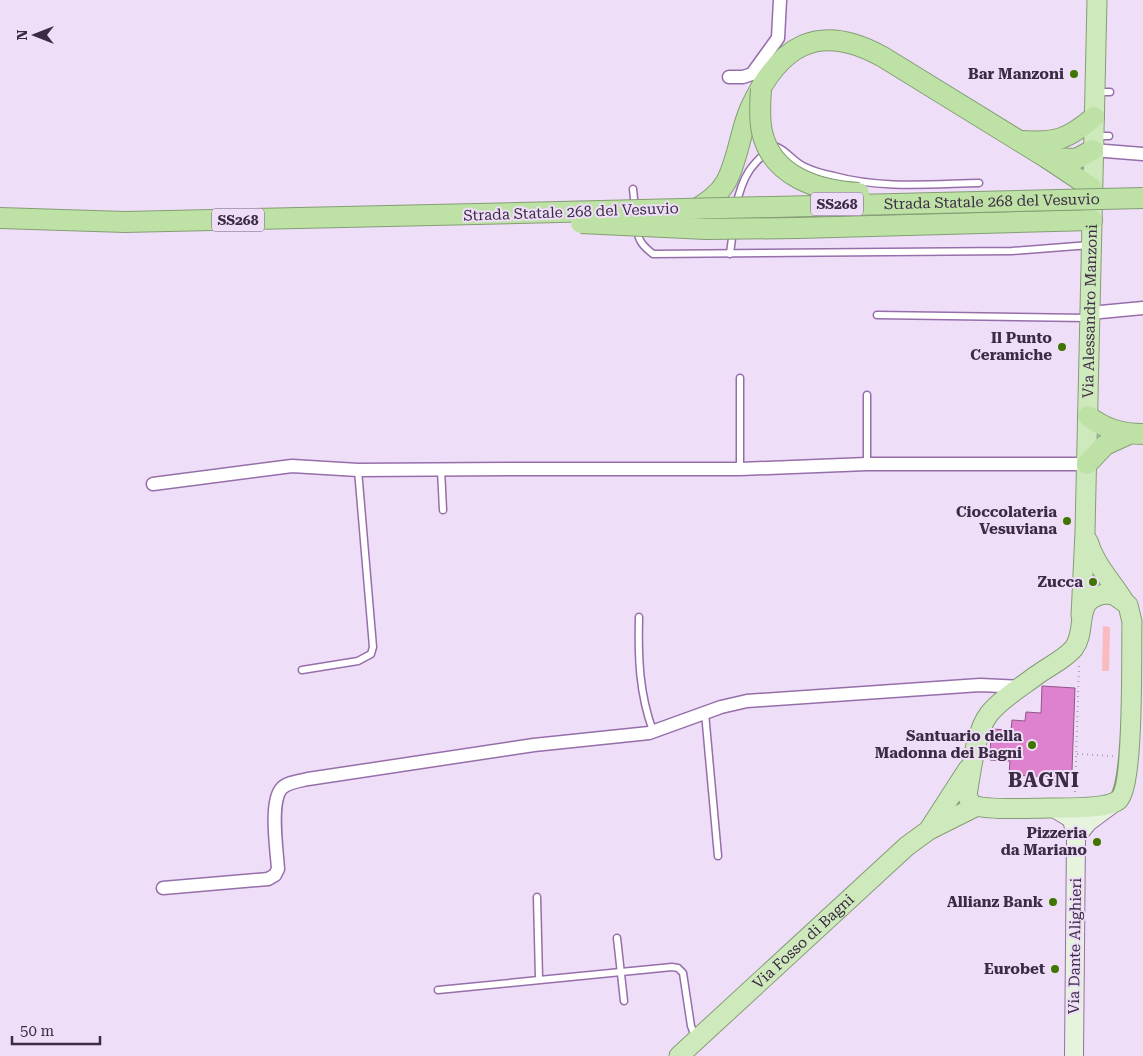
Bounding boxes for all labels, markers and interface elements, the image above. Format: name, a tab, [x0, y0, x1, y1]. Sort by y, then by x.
north arrow	[10, 10, 60, 60]
text: N	[14, 29, 30, 40]
place label: Bar Manzoni	[968, 65, 1064, 83]
marker: Bar Manzoni	[1068, 68, 1080, 80]
street label: Strada Statale 268 del Vesuvio	[884, 190, 1100, 213]
road number: SS268	[811, 192, 863, 215]
street label: Strada Statale 268 del Vesuvio	[463, 199, 679, 225]
road number: SS268	[212, 208, 264, 232]
street label: Via Alessandro Manzoni	[1079, 224, 1101, 398]
place label: Il Punto Ceramiche	[970, 329, 1052, 364]
marker: Il Punto Ceramiche	[1056, 341, 1068, 353]
place label: Cioccolateria Vesuviana	[956, 503, 1057, 538]
marker: Cioccolateria Vesuviana	[1061, 515, 1073, 527]
place label: Zucca	[1038, 573, 1083, 591]
marker: Zucca	[1087, 576, 1099, 588]
place label: Santuario della Madonna dei Bagni	[875, 727, 1022, 762]
marker: Santuario della Madonna dei Bagni	[1026, 739, 1038, 751]
district label: BAGNI	[1008, 768, 1080, 792]
place label: Pizzeria da Mariano	[1001, 824, 1087, 859]
marker: Pizzeria da Mariano	[1091, 836, 1103, 848]
street label: Via Dante Alighieri	[1065, 877, 1085, 1014]
street label: Via Fosso di Bagni	[749, 890, 858, 993]
place label: Allianz Bank	[947, 893, 1044, 911]
marker: Allianz Bank	[1047, 896, 1059, 908]
place label: Eurobet	[984, 960, 1045, 978]
marker: Eurobet	[1049, 963, 1061, 975]
scale bar	[12, 1014, 100, 1046]
text: 50 m	[20, 1022, 55, 1040]

